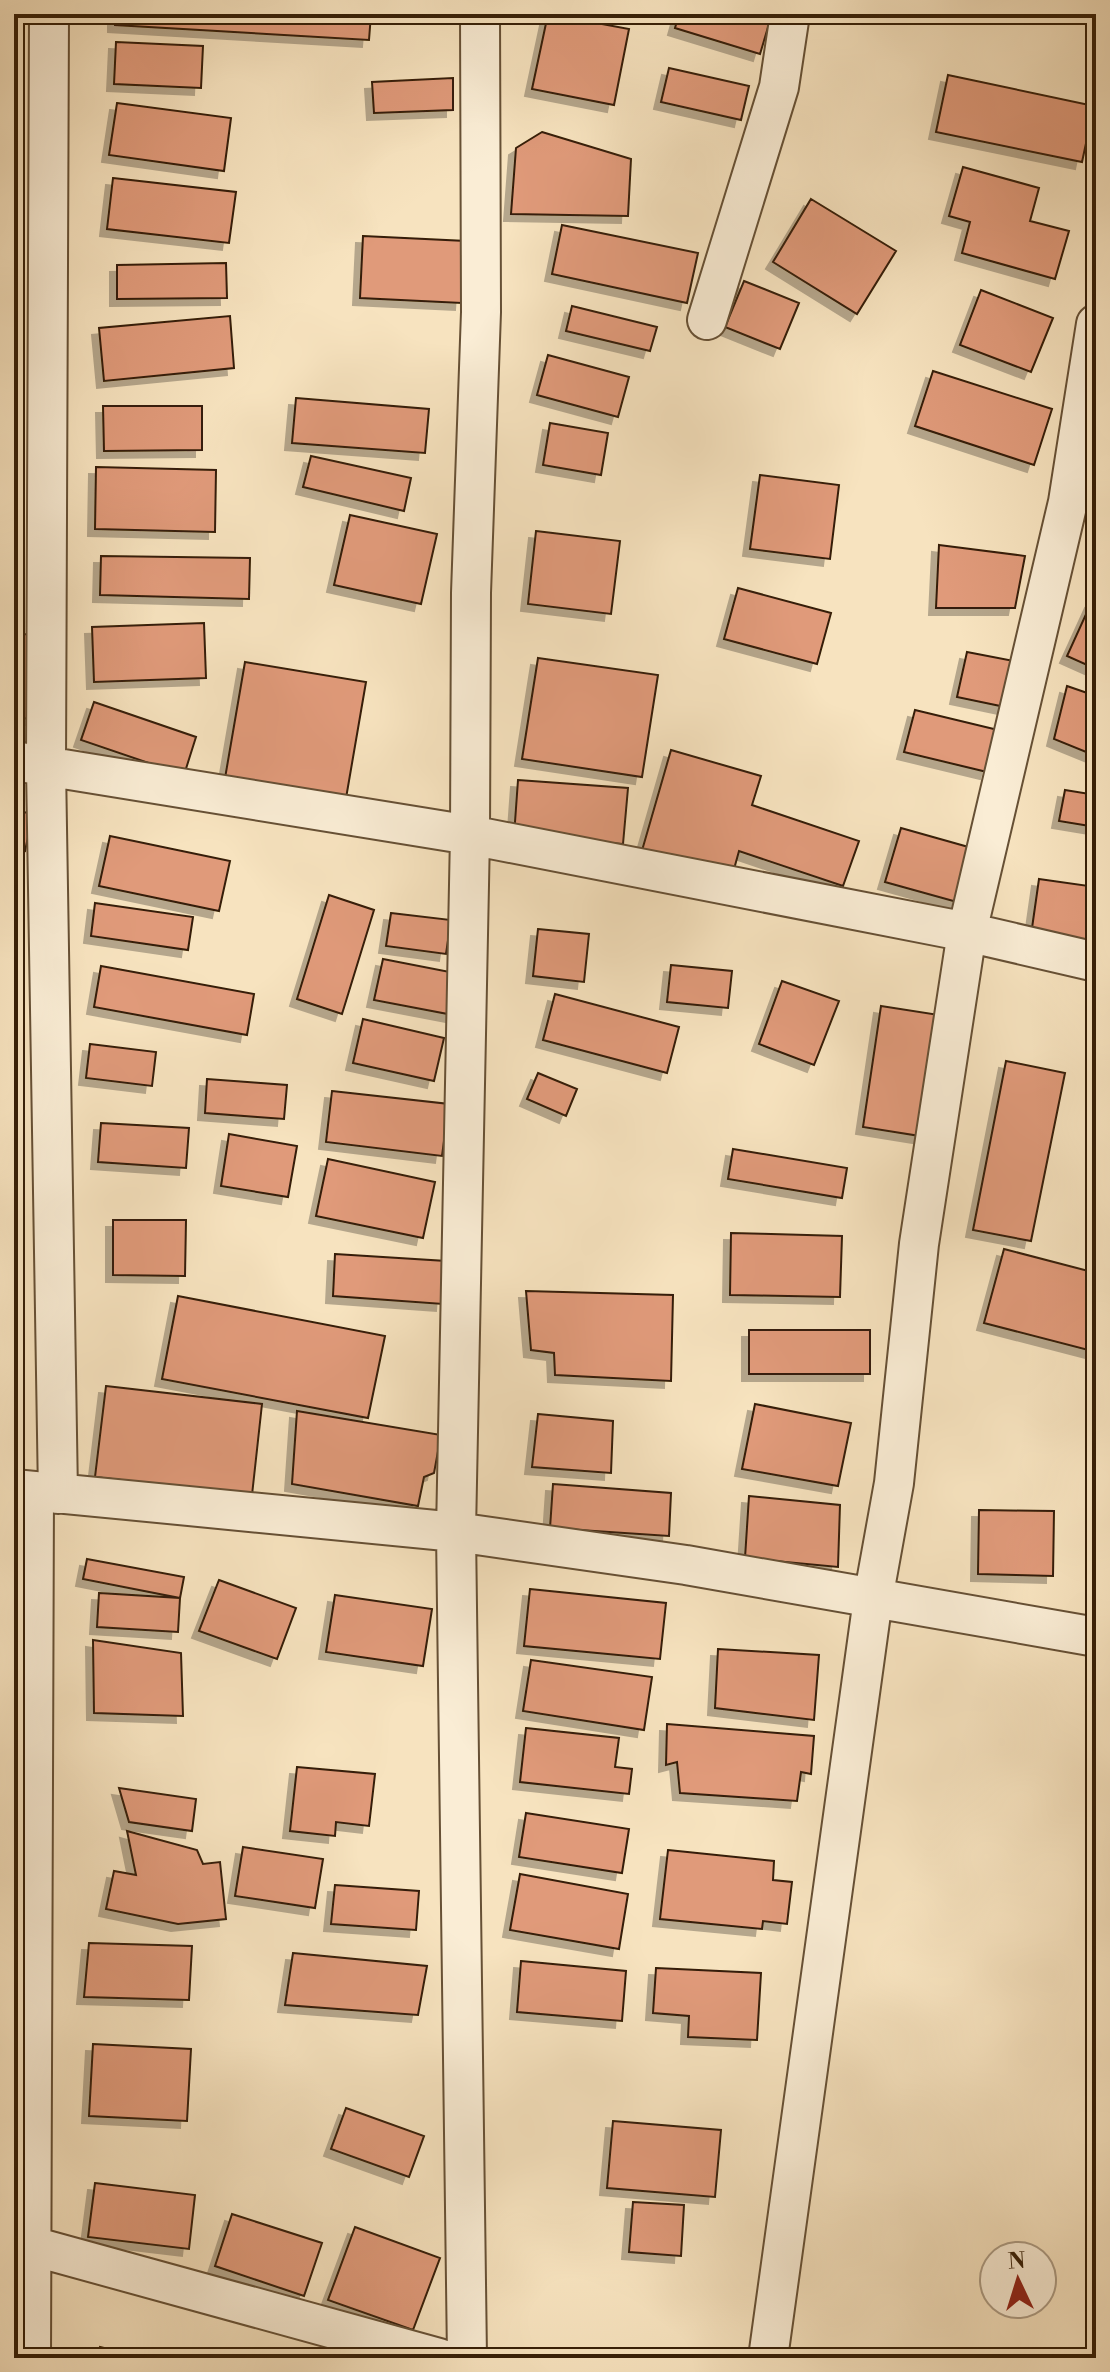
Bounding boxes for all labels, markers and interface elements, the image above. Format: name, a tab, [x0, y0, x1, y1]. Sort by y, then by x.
north arrow	[978, 2240, 1058, 2320]
text: N	[1007, 2247, 1027, 2276]

